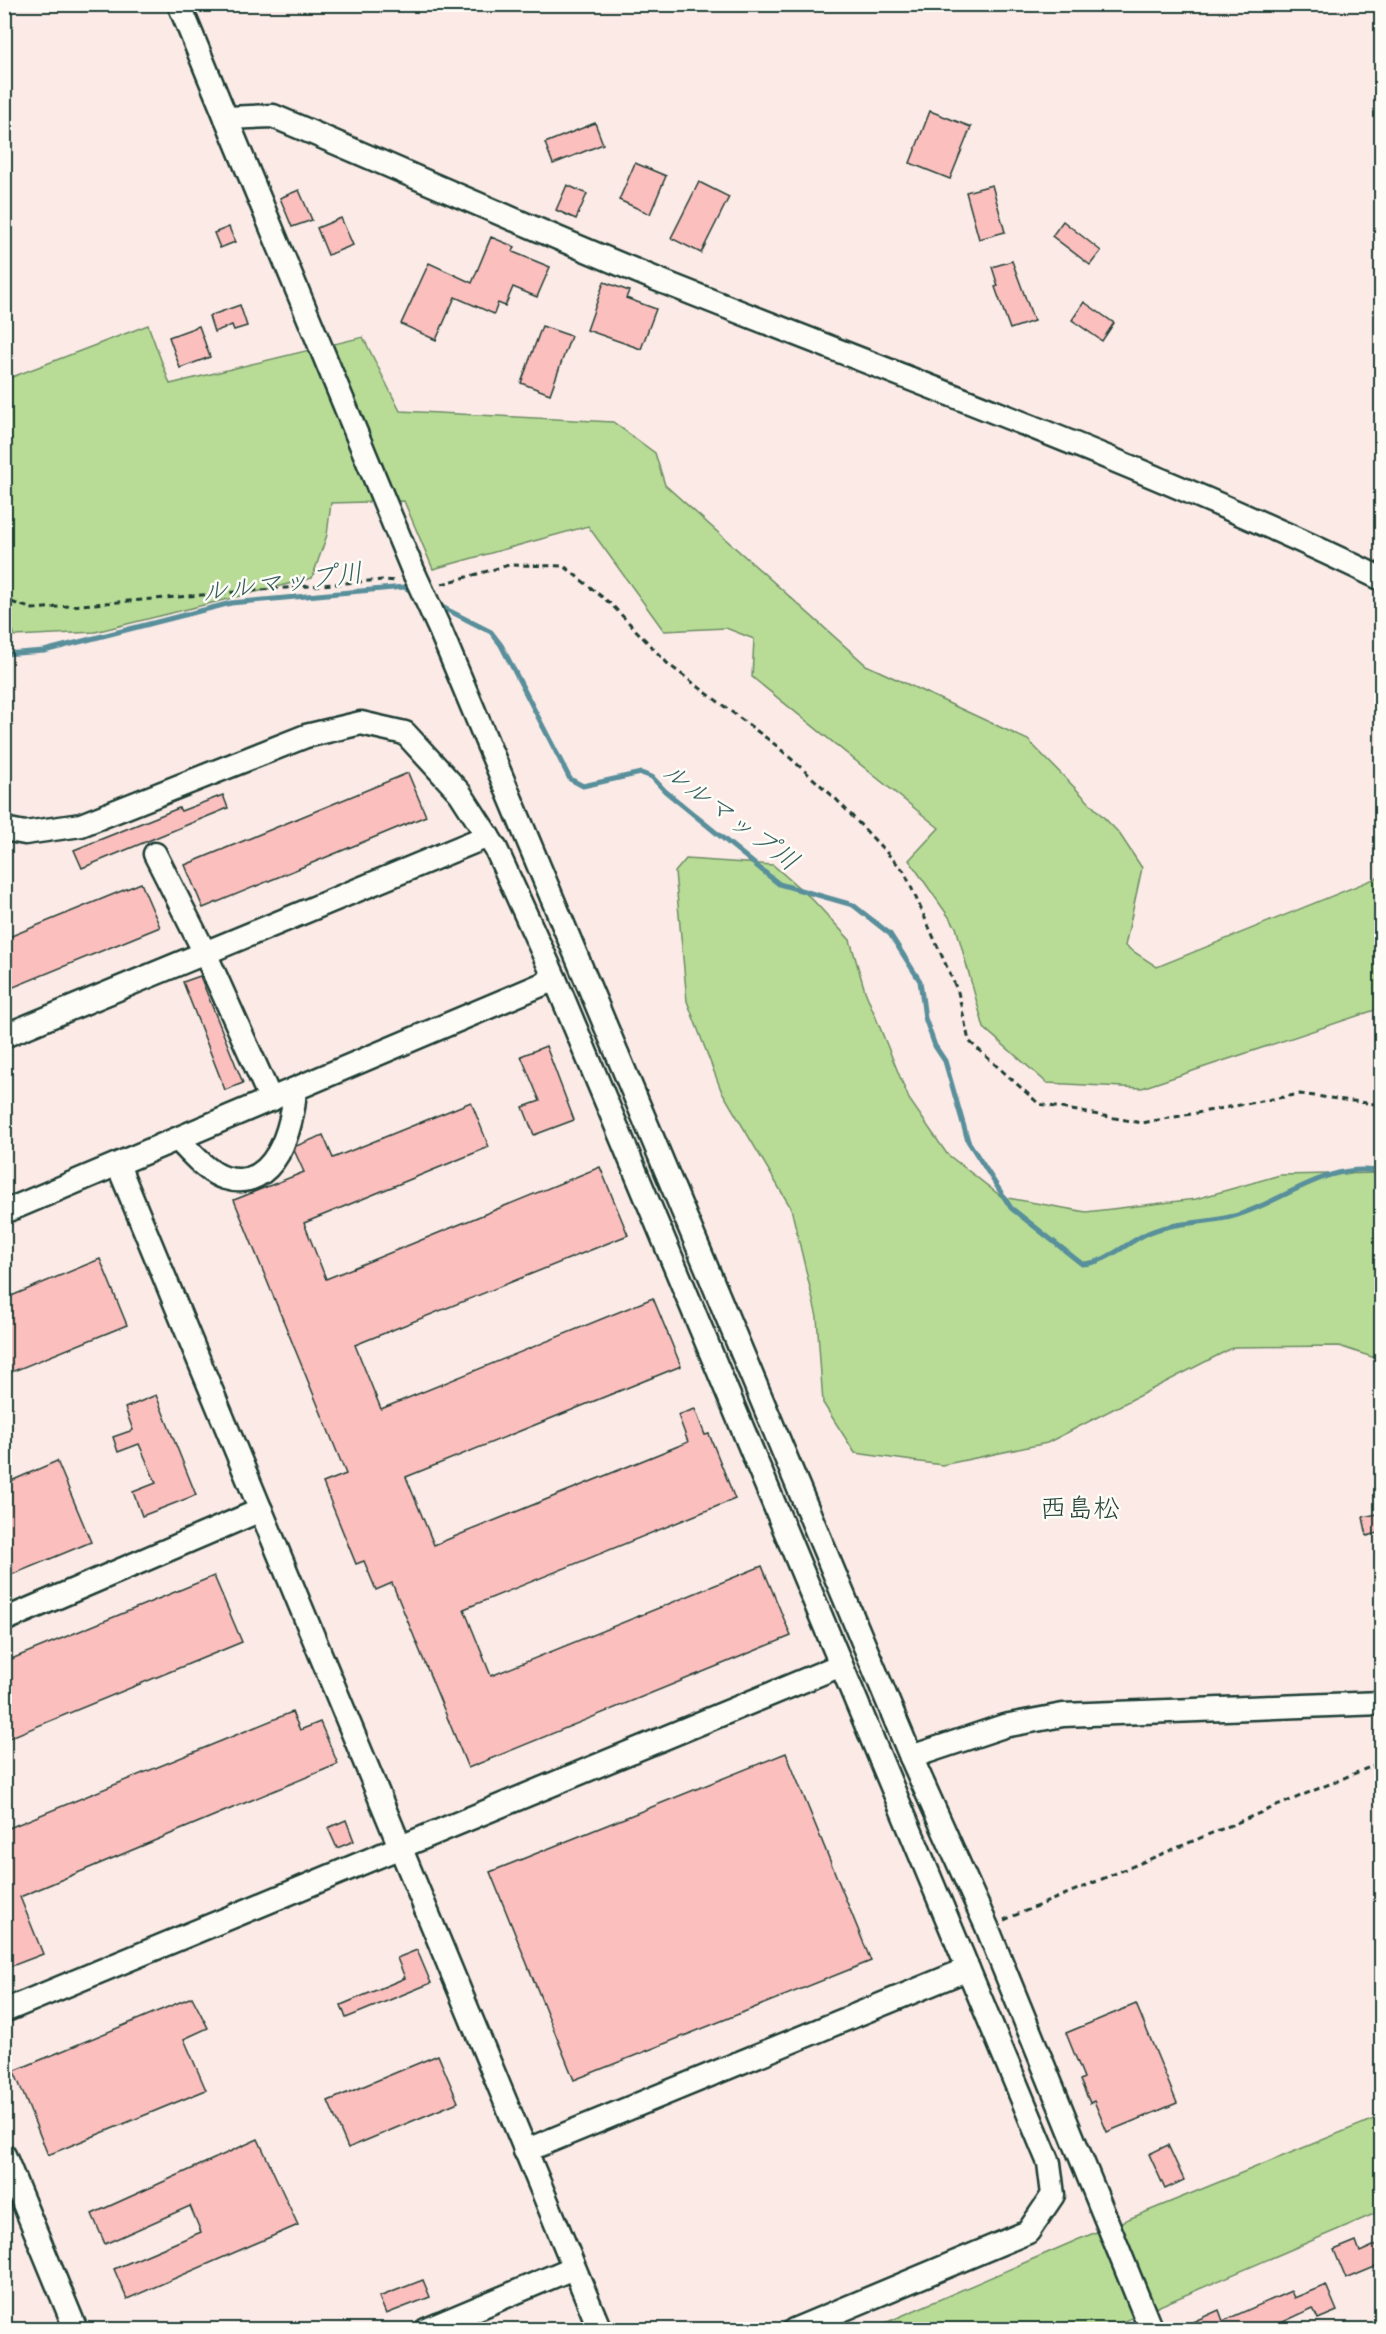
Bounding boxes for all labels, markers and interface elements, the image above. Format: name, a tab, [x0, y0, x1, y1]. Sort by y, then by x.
water label: ルルマップ川	[199, 555, 365, 609]
water label: ルルマップ川	[656, 754, 806, 878]
district label: 西島松	[1040, 1491, 1121, 1525]

